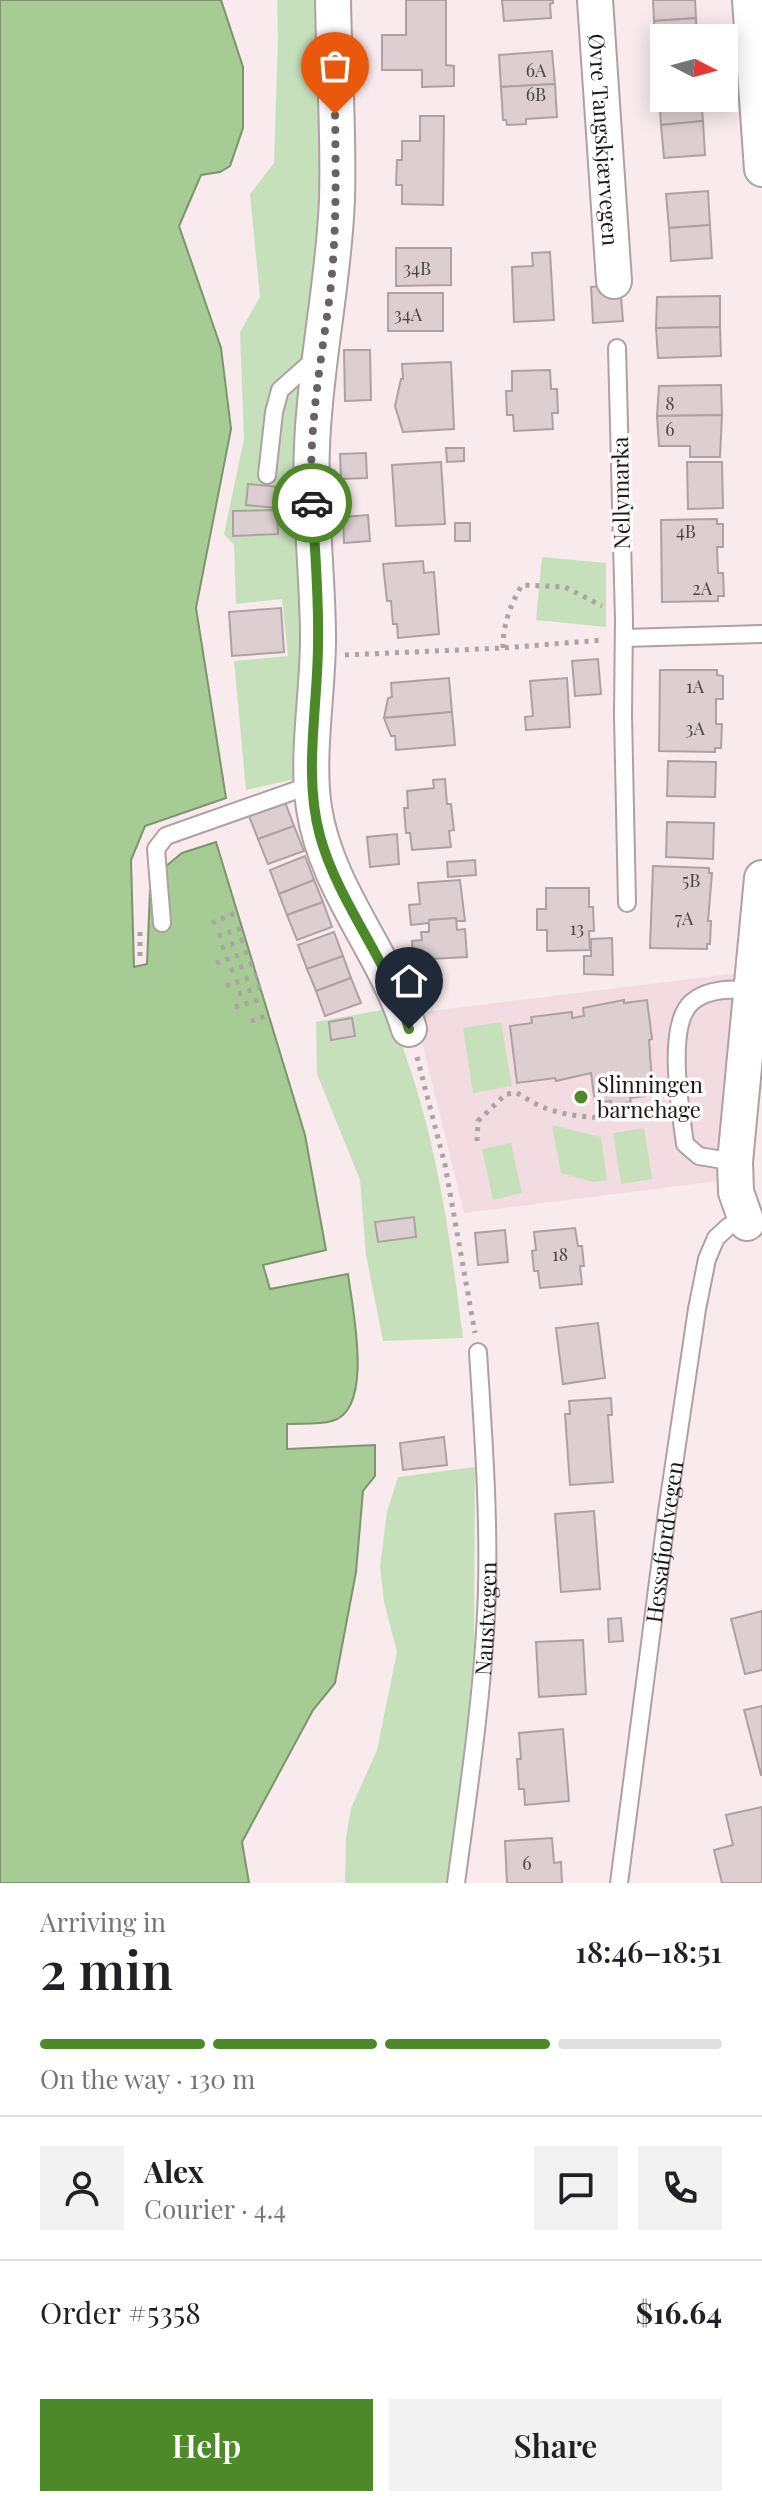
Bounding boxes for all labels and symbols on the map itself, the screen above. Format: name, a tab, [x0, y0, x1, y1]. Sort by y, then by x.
north arrow	[650, 24, 738, 112]
pin	[301, 32, 369, 114]
street label: Øvre Tangskjærvegen	[582, 33, 627, 247]
house number: 6A	[526, 58, 547, 82]
house number: 6B	[526, 82, 546, 106]
house number: 34B	[403, 256, 431, 280]
house number: 34A	[394, 302, 423, 326]
house number: 8	[665, 391, 675, 415]
house number: 6	[665, 417, 675, 441]
street label: Nellymarka	[604, 436, 636, 550]
courier	[272, 463, 352, 543]
house number: 4B	[676, 519, 696, 543]
house number: 2A	[692, 576, 713, 600]
house number: 1A	[686, 674, 705, 698]
house number: 3A	[685, 716, 705, 740]
house number: 5B	[682, 868, 700, 892]
house number: 7A	[675, 906, 694, 930]
house number: 13	[570, 916, 584, 940]
pin	[375, 947, 443, 1029]
place label: Slinningen barnehage	[597, 1069, 703, 1124]
marker: Slinningen barnehage	[572, 1088, 590, 1106]
house number: 18	[552, 1242, 568, 1266]
street label: Hessafjordvegen	[638, 1459, 689, 1625]
street label: Naustvegen	[467, 1562, 502, 1677]
house number: 6	[522, 1851, 532, 1875]

